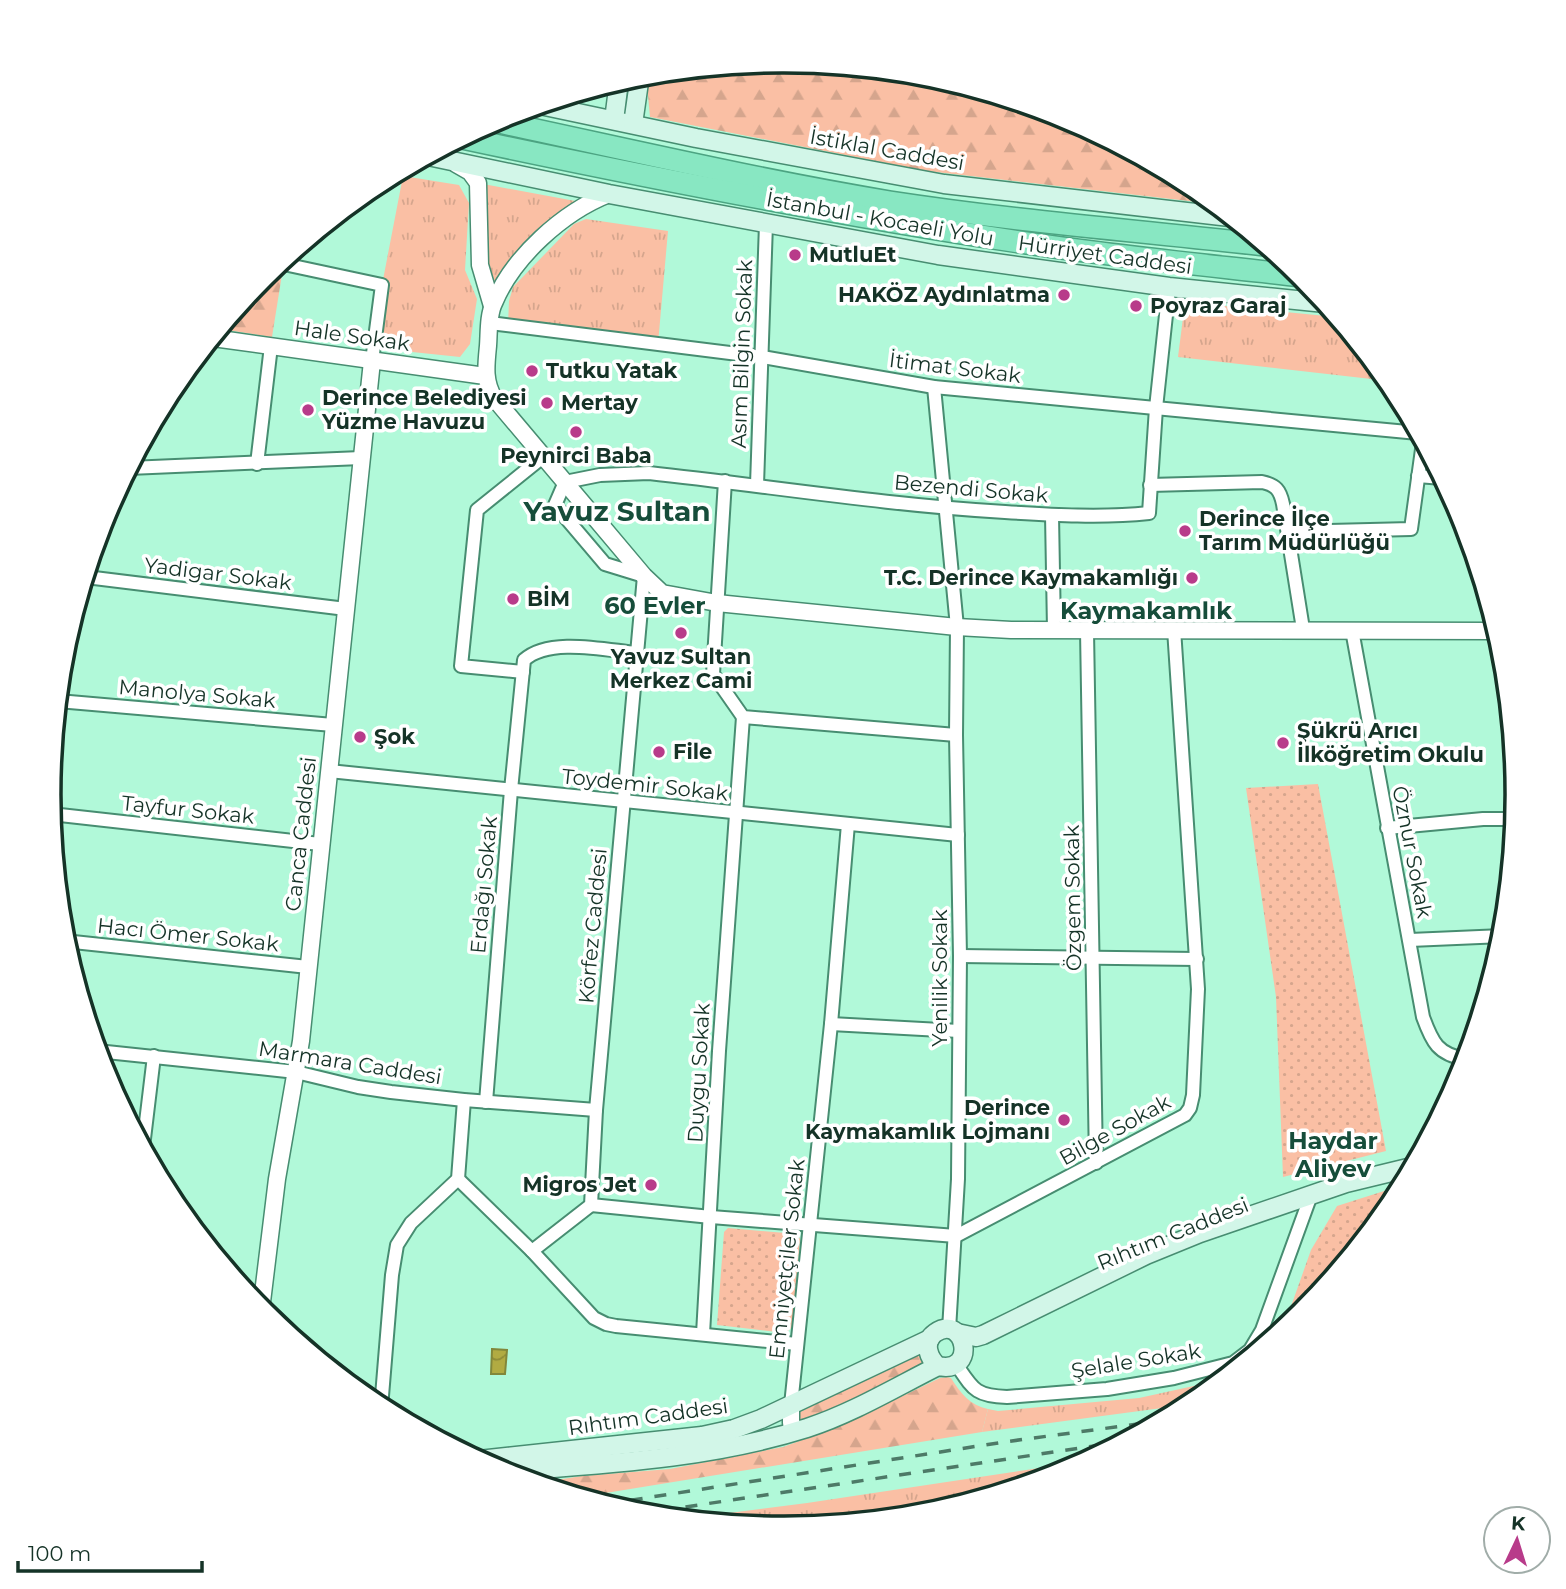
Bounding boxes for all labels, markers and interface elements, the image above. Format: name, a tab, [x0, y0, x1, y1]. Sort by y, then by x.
street label: İstiklal Caddesi	[808, 124, 966, 175]
street label: İstanbul - Kocaeli Yolu	[764, 186, 996, 251]
street label: Hürriyet Caddesi	[1017, 230, 1194, 279]
place label: MutluEt	[809, 242, 896, 267]
marker: MutluEt	[787, 247, 803, 263]
street label: Asım Bilgin Sokak	[726, 259, 757, 449]
place label: HAKÖZ Aydınlatma	[838, 281, 1050, 307]
marker: HAKÖZ Aydınlatma	[1056, 287, 1072, 303]
place label: Poyraz Garaj	[1150, 293, 1286, 318]
marker: Poyraz Garaj	[1128, 298, 1144, 314]
street label: Hale Sokak	[293, 315, 412, 356]
street label: İtimat Sokak	[888, 347, 1023, 388]
place label: Tutku Yatak	[546, 358, 678, 383]
marker: Tutku Yatak	[524, 363, 540, 379]
place label: Derince Belediyesi Yüzme Havuzu	[321, 385, 527, 434]
place label: Mertay	[561, 390, 638, 415]
marker: Mertay	[539, 395, 555, 411]
marker: Derince Belediyesi Yüzme Havuzu	[300, 402, 316, 418]
marker: Peynirci Baba	[568, 424, 584, 440]
place label: Peynirci Baba	[500, 443, 652, 468]
street label: Bezendi Sokak	[893, 469, 1050, 508]
district label: Yavuz Sultan	[522, 494, 711, 528]
place label: Derince İlçe Tarım Müdürlüğü	[1199, 505, 1390, 555]
marker: Derince İlçe Tarım Müdürlüğü	[1177, 523, 1193, 539]
street label: Yadigar Sokak	[143, 552, 294, 595]
place label: T.C. Derince Kaymakamlığı	[884, 565, 1178, 590]
marker: T.C. Derince Kaymakamlığı	[1184, 570, 1200, 586]
place label: BİM	[527, 585, 570, 611]
marker: BİM	[505, 591, 521, 607]
district label: 60 Evler	[604, 591, 706, 620]
district label: Kaymakamlık	[1060, 596, 1232, 625]
marker: Yavuz Sultan Merkez Cami	[673, 625, 689, 641]
place label: Yavuz Sultan Merkez Cami	[610, 644, 752, 693]
street label: Manolya Sokak	[117, 674, 277, 713]
place label: Şükrü Arıcı İlköğretim Okulu	[1297, 718, 1484, 767]
place label: Şok	[374, 724, 415, 749]
marker: Şok	[352, 729, 368, 745]
marker: Şükrü Arıcı İlköğretim Okulu	[1275, 735, 1291, 751]
place label: File	[673, 739, 712, 764]
marker: File	[651, 744, 667, 760]
street label: Canca Caddesi	[280, 755, 321, 912]
street label: Toydemir Sokak	[561, 763, 730, 806]
street label: Öznur Sokak	[1387, 784, 1438, 920]
street label: Tayfur Sokak	[120, 790, 256, 829]
street label: Erdağı Sokak	[465, 815, 502, 955]
street label: Özgem Sokak	[1059, 824, 1086, 971]
street label: Körfez Caddesi	[573, 847, 612, 1005]
street label: Yenilik Sokak	[927, 909, 952, 1047]
street label: Hacı Ömer Sokak	[96, 913, 280, 957]
street label: Duygu Sokak	[682, 1002, 715, 1143]
street label: Marmara Caddesi	[257, 1036, 443, 1089]
street label: Bilge Sokak	[1055, 1089, 1175, 1170]
place label: Derince Kaymakamlık Lojmanı	[805, 1095, 1050, 1144]
marker: Derince Kaymakamlık Lojmanı	[1056, 1112, 1072, 1128]
district label: Haydar Aliyev	[1288, 1126, 1378, 1183]
street label: Emniyetçiler Sokak	[764, 1157, 809, 1360]
place label: Migros Jet	[522, 1172, 637, 1197]
marker: Migros Jet	[643, 1177, 659, 1193]
street label: Rıhtım Caddesi	[1093, 1192, 1252, 1275]
street label: Şelale Sokak	[1069, 1338, 1203, 1383]
street label: Rıhtım Caddesi	[566, 1393, 729, 1440]
north arrow	[1482, 1505, 1552, 1575]
text: K	[1510, 1512, 1527, 1536]
scale bar	[18, 1530, 201, 1574]
text: 100 m	[28, 1541, 91, 1566]

